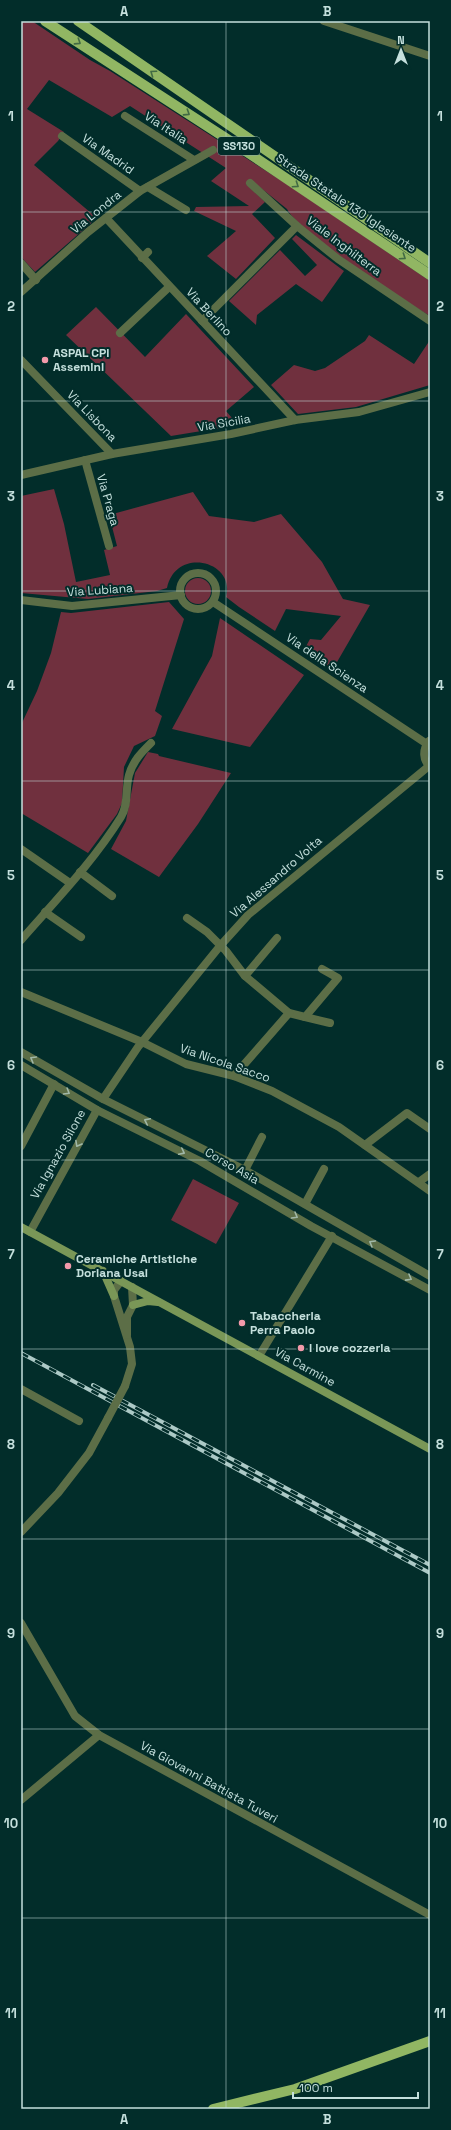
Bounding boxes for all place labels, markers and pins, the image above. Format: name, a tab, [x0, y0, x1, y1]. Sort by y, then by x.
place label: ASPAL CPI Assemini	[53, 345, 109, 375]
marker: ASPAL CPI Assemini	[40, 355, 50, 365]
place label: Ceramiche Artistiche Doriana Usai	[76, 1251, 197, 1281]
marker: Ceramiche Artistiche Doriana Usai	[63, 1261, 73, 1271]
place label: Tabaccheria Perra Paolo	[250, 1308, 321, 1338]
marker: Tabaccheria Perra Paolo	[237, 1318, 247, 1328]
place label: I love cozzeria	[309, 1340, 390, 1356]
marker: I love cozzeria	[296, 1343, 306, 1353]

